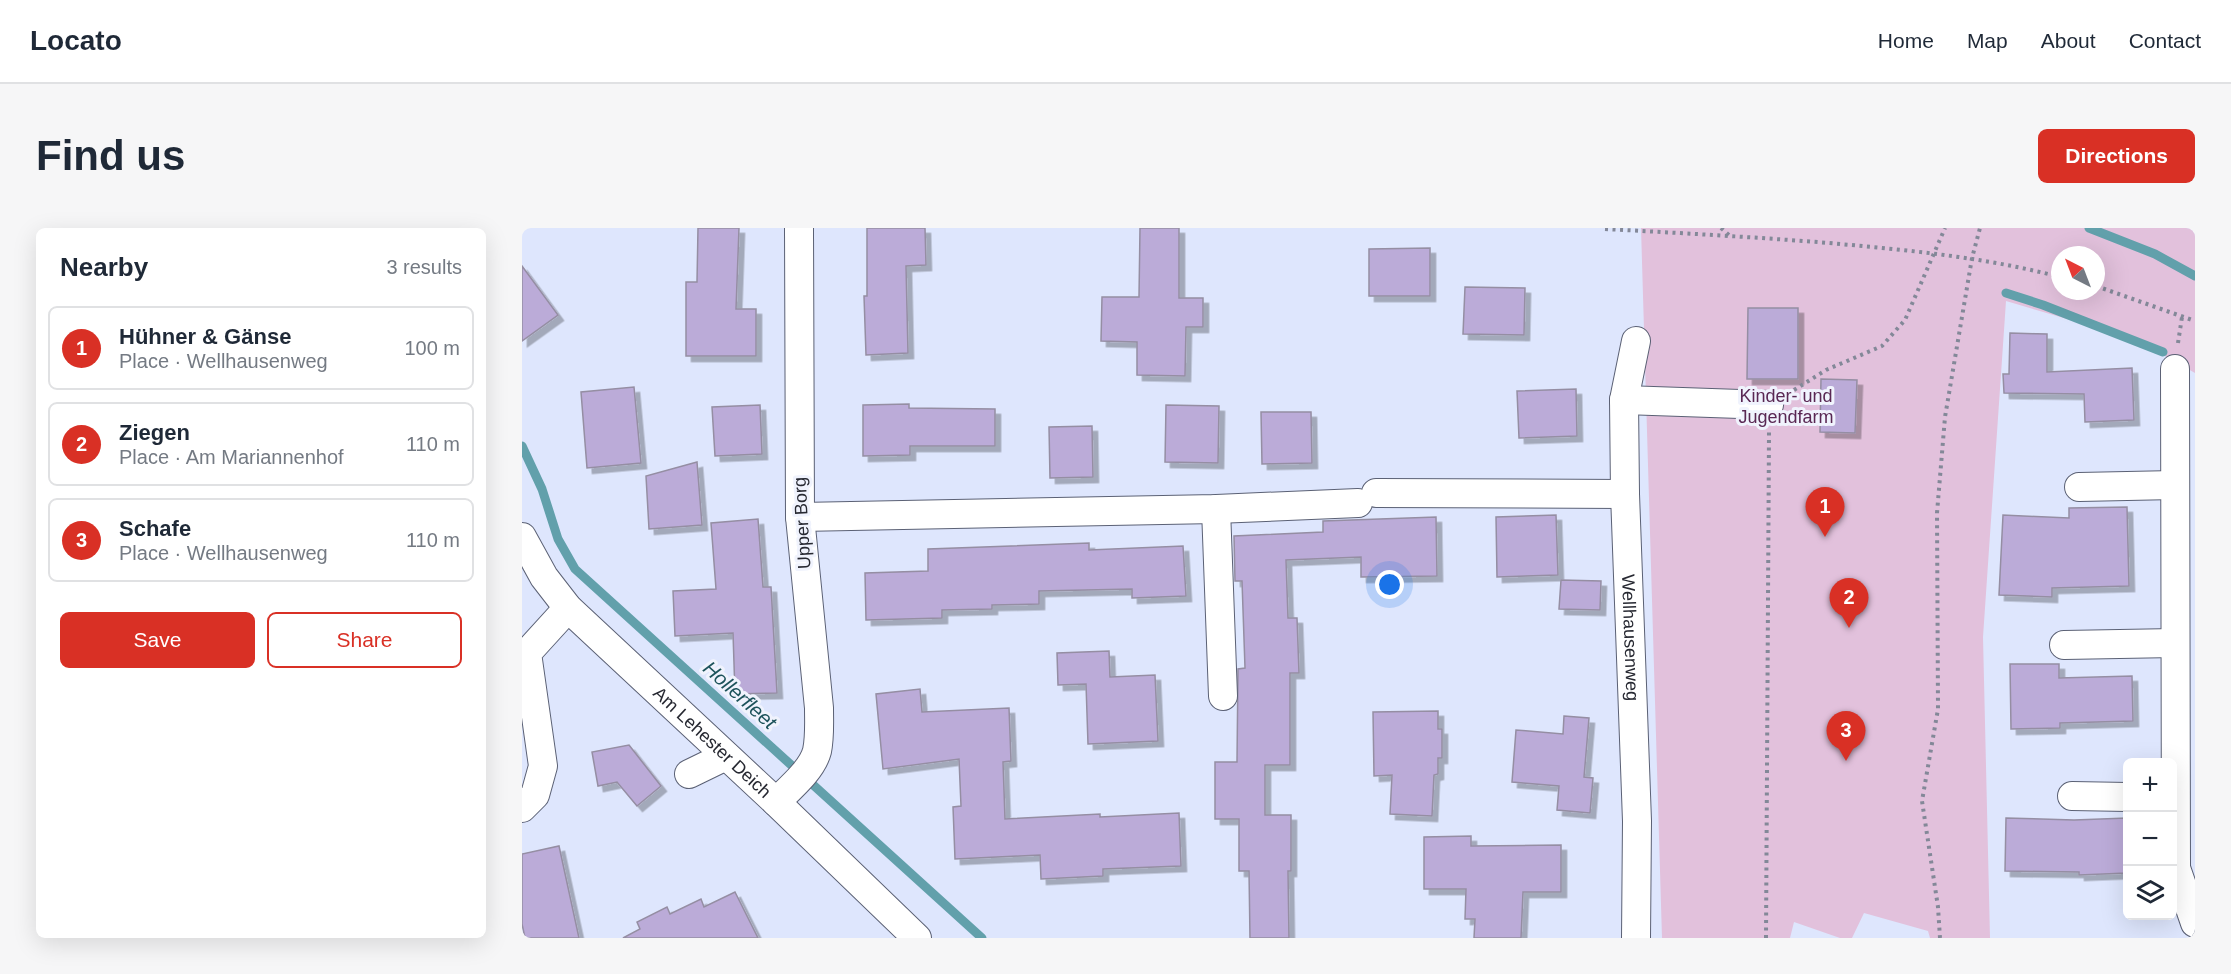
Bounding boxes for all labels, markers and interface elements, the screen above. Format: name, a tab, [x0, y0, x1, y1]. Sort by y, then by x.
text: Locato	[30, 25, 122, 56]
text: Home	[1878, 29, 1934, 52]
text: Map	[1967, 29, 2008, 52]
text: About	[2041, 29, 2096, 52]
text: Contact	[2129, 29, 2201, 52]
button: Directions	[2038, 129, 2195, 183]
text: Find us	[36, 132, 185, 179]
north arrow	[2051, 246, 2105, 300]
text: Nearby	[60, 252, 148, 282]
text: 3 results	[386, 256, 462, 278]
text: Hühner & Gänse	[119, 324, 291, 349]
text: 1	[76, 337, 87, 359]
text: 100 m	[404, 337, 460, 359]
text: Place · Wellhausenweg	[119, 350, 328, 372]
park label: Kinder- und Jugendfarm	[1738, 386, 1834, 427]
text: Ziegen	[119, 420, 190, 445]
text: 2	[76, 433, 87, 455]
text: 110 m	[406, 433, 460, 455]
text: Place · Am Mariannenhof	[119, 446, 344, 468]
street label: Upper Borg	[790, 477, 814, 569]
pin: 1	[1806, 488, 1844, 537]
text: Schafe	[119, 516, 191, 541]
text: 3	[76, 529, 87, 551]
text: 110 m	[406, 529, 460, 551]
text: Place · Wellhausenweg	[119, 542, 328, 564]
your location	[1375, 570, 1404, 599]
street label: Wellhausenweg	[1618, 574, 1643, 701]
pin: 2	[1830, 578, 1868, 628]
button: Save	[60, 612, 255, 668]
button: Share	[267, 612, 462, 668]
water label: Hollerfleet	[699, 657, 782, 734]
street label: Am Lehester Deich	[649, 683, 775, 802]
pin: 3	[1826, 712, 1866, 761]
map controls	[2123, 758, 2177, 920]
button: +	[2123, 758, 2177, 812]
button: −	[2123, 812, 2177, 866]
button: layers	[2123, 866, 2177, 920]

